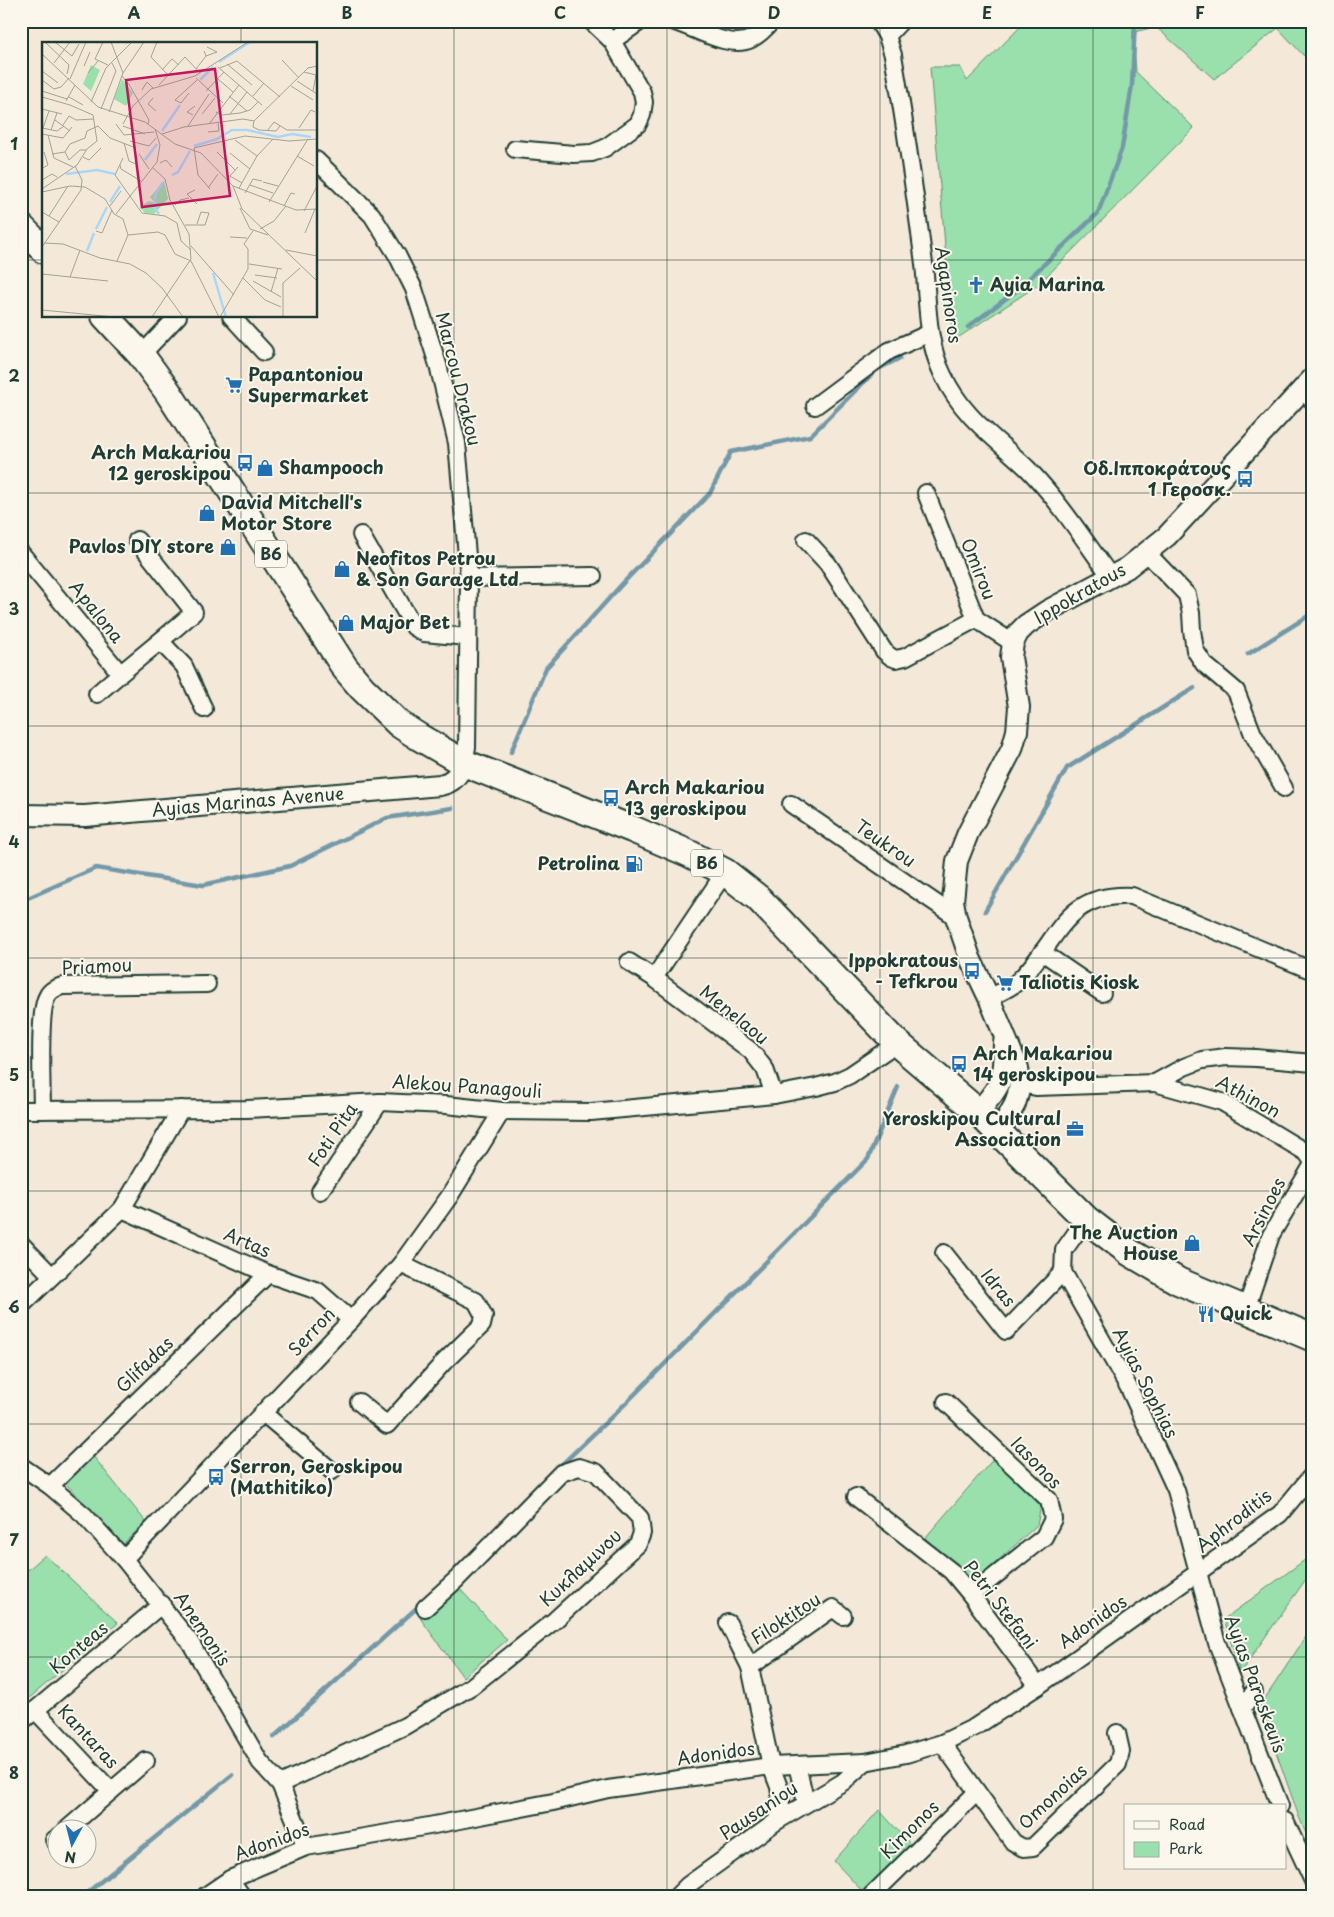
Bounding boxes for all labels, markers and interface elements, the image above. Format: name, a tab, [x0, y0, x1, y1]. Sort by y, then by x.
text: A	[128, 0, 141, 24]
text: B	[342, 0, 353, 24]
text: C	[554, 0, 566, 24]
text: D	[768, 0, 780, 24]
text: E	[982, 0, 992, 24]
text: F	[1195, 0, 1205, 24]
inset map	[42, 42, 318, 318]
text: 1	[10, 131, 18, 155]
street label: Agapinoros	[929, 245, 970, 345]
place label: Ayia Marina	[990, 270, 1105, 297]
church icon: Ayia Marina	[966, 275, 986, 295]
street label: Marcou Drakou	[430, 309, 489, 448]
place label: Papantoniou Supermarket	[248, 360, 369, 408]
text: 2	[8, 363, 20, 387]
supermarket icon: Papantoniou Supermarket	[224, 375, 244, 395]
place label: Arch Makariou 12 geroskipou	[91, 438, 231, 486]
bus stop icon: Arch Makariou 12 geroskipou	[235, 453, 255, 473]
place label: Shampooch	[279, 453, 384, 480]
place label: Οδ.Ιπποκράτους 1 Γεροσκ.	[1083, 454, 1231, 502]
shop icon: Shampooch	[255, 458, 275, 478]
bus stop icon: Οδ.Ιπποκράτους 1 Γεροσκ.	[1235, 469, 1255, 489]
place label: David Mitchell's Motor Store	[221, 488, 362, 536]
shop icon: David Mitchell's Motor Store	[197, 503, 217, 523]
place label: Pavlos DIY store	[68, 532, 214, 559]
street label: Omirou	[955, 534, 1004, 603]
shop icon: Pavlos DIY store	[218, 537, 238, 557]
road number: B6	[255, 540, 287, 568]
place label: Neofitos Petrou & Son Garage Ltd	[356, 544, 519, 592]
street label: Ippokratous	[1028, 555, 1130, 630]
shop icon: Neofitos Petrou & Son Garage Ltd	[332, 559, 352, 579]
street label: Apalona	[63, 574, 131, 649]
text: 3	[9, 596, 19, 620]
place label: Major Bet	[360, 608, 450, 635]
shop icon: Major Bet	[336, 613, 356, 633]
place label: Arch Makariou 13 geroskipou	[625, 773, 765, 821]
street label: Ayias Marinas Avenue	[151, 779, 345, 822]
bus stop icon: Arch Makariou 13 geroskipou	[601, 788, 621, 808]
street label: Teukrou	[850, 812, 922, 873]
text: 4	[9, 829, 20, 853]
place label: Petrolina	[538, 849, 620, 876]
road number: B6	[691, 850, 723, 876]
fuel station icon: Petrolina	[624, 854, 644, 874]
place label: Ippokratous - Tefkrou	[848, 946, 958, 994]
street label: Priamou	[61, 950, 133, 981]
bus stop icon: Ippokratous - Tefkrou	[962, 961, 982, 981]
place label: Taliotis Kiosk	[1019, 968, 1140, 995]
supermarket icon: Taliotis Kiosk	[995, 973, 1015, 993]
street label: Menelaou	[694, 977, 775, 1050]
place label: Arch Makariou 14 geroskipou	[973, 1039, 1113, 1087]
bus stop icon: Arch Makariou 14 geroskipou	[949, 1054, 969, 1074]
text: 5	[9, 1062, 19, 1086]
street label: Alekou Panagouli	[391, 1067, 543, 1104]
street label: Athinon	[1212, 1067, 1286, 1124]
street label: Foti Pita	[300, 1097, 363, 1172]
place label: Yeroskipou Cultural Association	[883, 1104, 1061, 1152]
office icon: Yeroskipou Cultural Association	[1065, 1119, 1085, 1139]
street label: Arsinoes	[1234, 1172, 1291, 1250]
place label: The Auction House	[1069, 1218, 1178, 1266]
street label: Artas	[220, 1220, 275, 1263]
shop icon: The Auction House	[1182, 1233, 1202, 1253]
street label: Idras	[975, 1262, 1023, 1312]
text: 6	[8, 1294, 20, 1318]
place label: Quick	[1220, 1299, 1273, 1326]
street label: Serron	[281, 1300, 341, 1362]
restaurant icon: Quick	[1196, 1304, 1216, 1324]
street label: Ayias Sophias	[1107, 1322, 1186, 1442]
street label: Glifadas	[109, 1330, 179, 1398]
street label: Iasonos	[1005, 1430, 1069, 1494]
place label: Serron, Geroskipou (Mathitiko)	[230, 1452, 403, 1500]
bus stop icon: Serron, Geroskipou (Mathitiko)	[206, 1467, 226, 1487]
street label: Aphroditis	[1189, 1481, 1277, 1558]
street label: Κυκλαμινου	[533, 1522, 627, 1612]
text: 7	[9, 1527, 19, 1551]
street label: Petri Stefani	[958, 1554, 1045, 1654]
street label: Anemonis	[168, 1585, 238, 1671]
street label: Filoktitou	[745, 1585, 825, 1650]
street label: Adonidos	[1052, 1587, 1132, 1654]
street label: Ayias Paraskeuis	[1219, 1611, 1294, 1756]
street label: Konteas	[43, 1614, 113, 1680]
street label: Kantaras	[52, 1698, 126, 1774]
street label: Adonidos	[675, 1734, 756, 1771]
street label: Omonoias	[1011, 1757, 1093, 1835]
text: 8	[9, 1760, 19, 1784]
street label: Pausaniou	[714, 1774, 803, 1846]
street label: Kimonos	[873, 1793, 944, 1864]
legend	[1124, 1804, 1286, 1870]
text: Road	[1169, 1812, 1205, 1835]
street label: Adonidos	[230, 1815, 313, 1867]
north arrow	[48, 1820, 98, 1870]
text: Park	[1169, 1836, 1203, 1859]
text: N	[64, 1846, 77, 1868]

